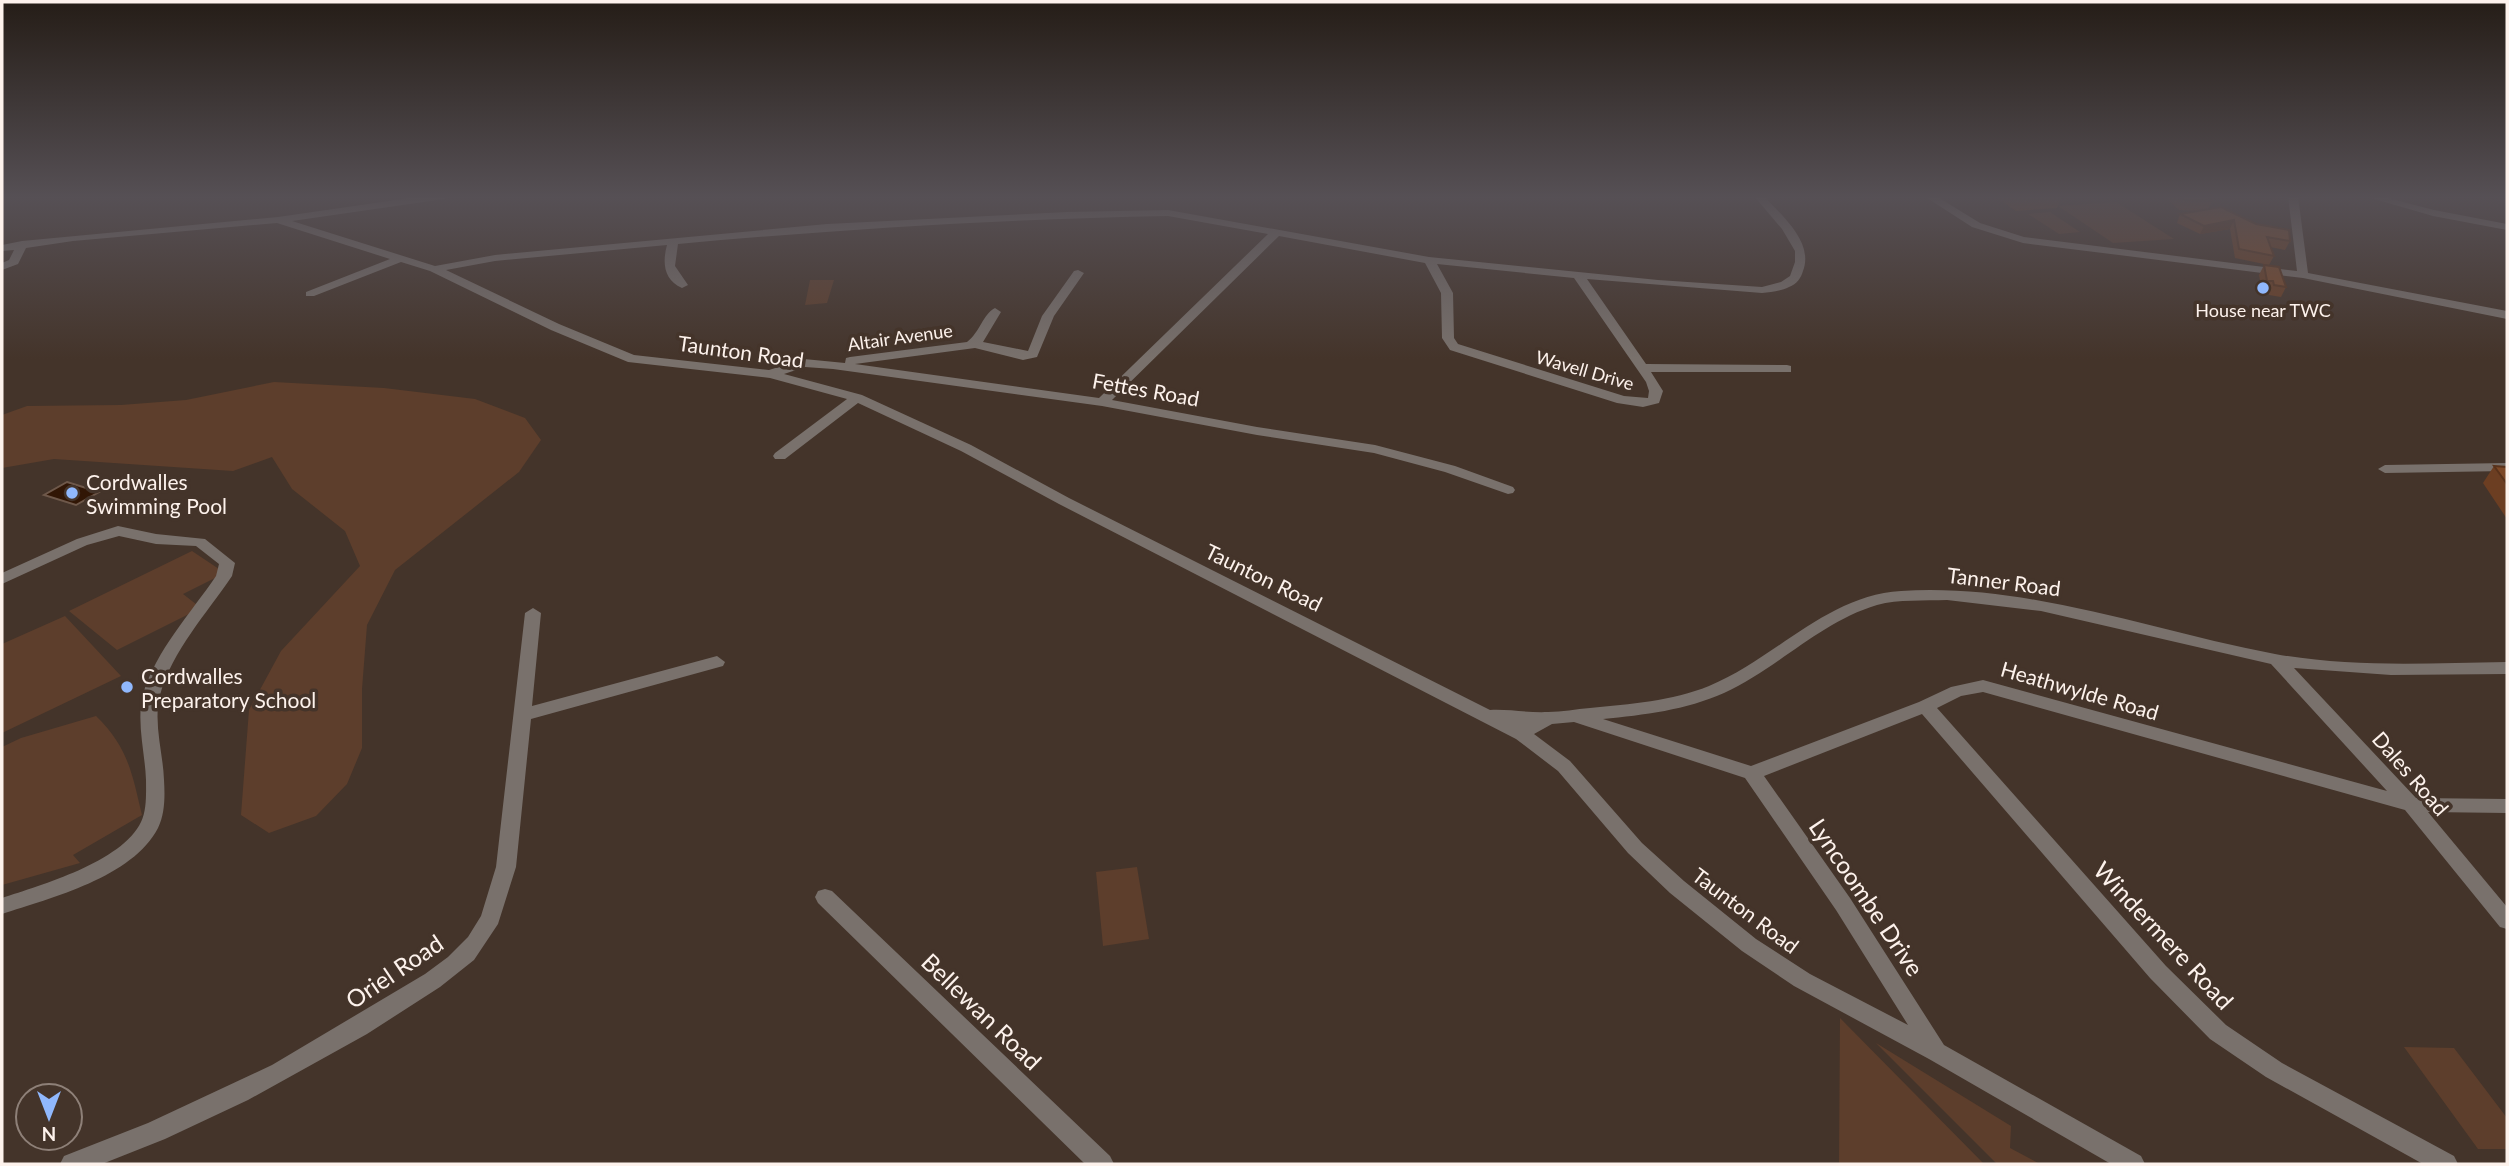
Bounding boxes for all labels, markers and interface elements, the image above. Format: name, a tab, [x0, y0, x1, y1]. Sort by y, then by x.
marker: House near TWC	[2255, 280, 2271, 296]
place label: House near TWC	[2195, 299, 2331, 321]
street label: Altair Avenue	[846, 319, 954, 355]
street label: Taunton Road	[676, 330, 806, 372]
street label: Wavell Drive	[1533, 346, 1637, 394]
street label: Fettes Road	[1090, 367, 1202, 411]
place label: Cordwalles Swimming Pool	[86, 469, 227, 518]
marker: Cordwalles Swimming Pool	[64, 485, 80, 501]
street label: Taunton Road	[1202, 538, 1326, 616]
street label: Tanner Road	[1946, 562, 2062, 600]
street label: Heathwylde Road	[1998, 655, 2162, 725]
place label: Cordwalles Preparatory School	[141, 663, 316, 712]
marker: Cordwalles Preparatory School	[119, 679, 135, 695]
street label: Dales Road	[2368, 726, 2454, 820]
street label: Lyncoombe Drive	[1804, 813, 1930, 981]
street label: Windermere Road	[2088, 855, 2240, 1015]
street label: Taunton Road	[1688, 862, 1804, 958]
street label: Oriel Road	[340, 928, 448, 1014]
street label: Bellewan Road	[916, 947, 1048, 1075]
north arrow	[14, 1082, 84, 1152]
text: N	[42, 1123, 56, 1146]

